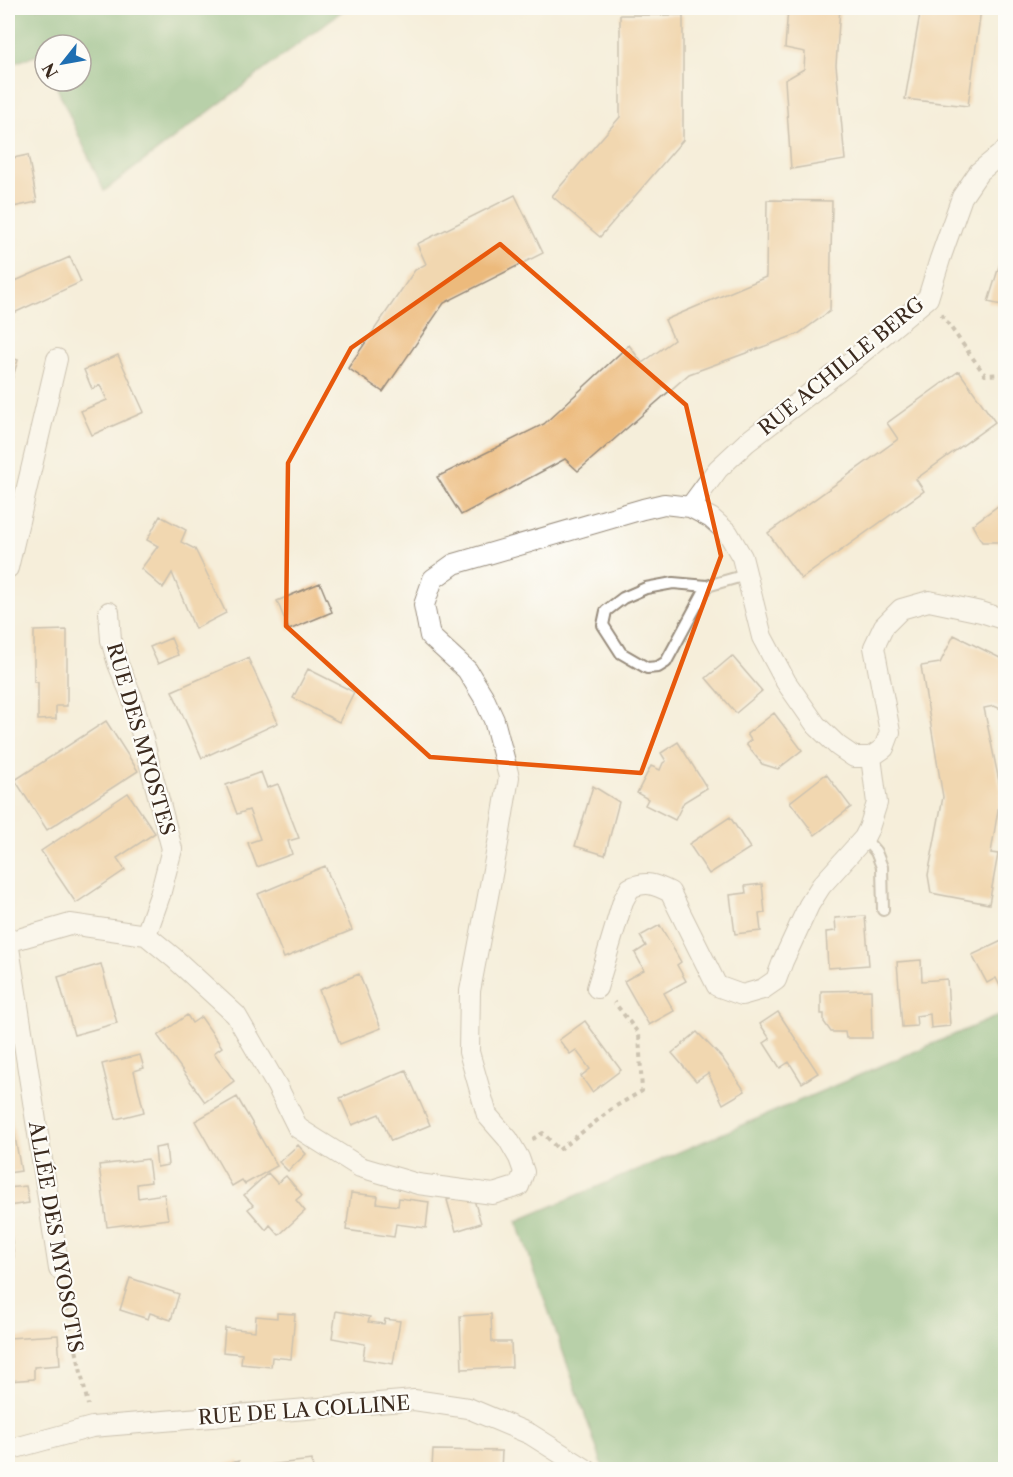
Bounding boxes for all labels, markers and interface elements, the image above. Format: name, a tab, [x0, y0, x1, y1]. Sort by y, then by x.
north arrow	[33, 33, 93, 93]
text: N	[38, 60, 62, 82]
street label: RUE ACHILLE BERG	[753, 292, 929, 440]
street label: RUE DES MYOSTES	[102, 640, 180, 838]
street label: ALLÉE DES MYOSOTIS	[24, 1118, 89, 1354]
street label: RUE DE LA COLLINE	[197, 1391, 411, 1429]

